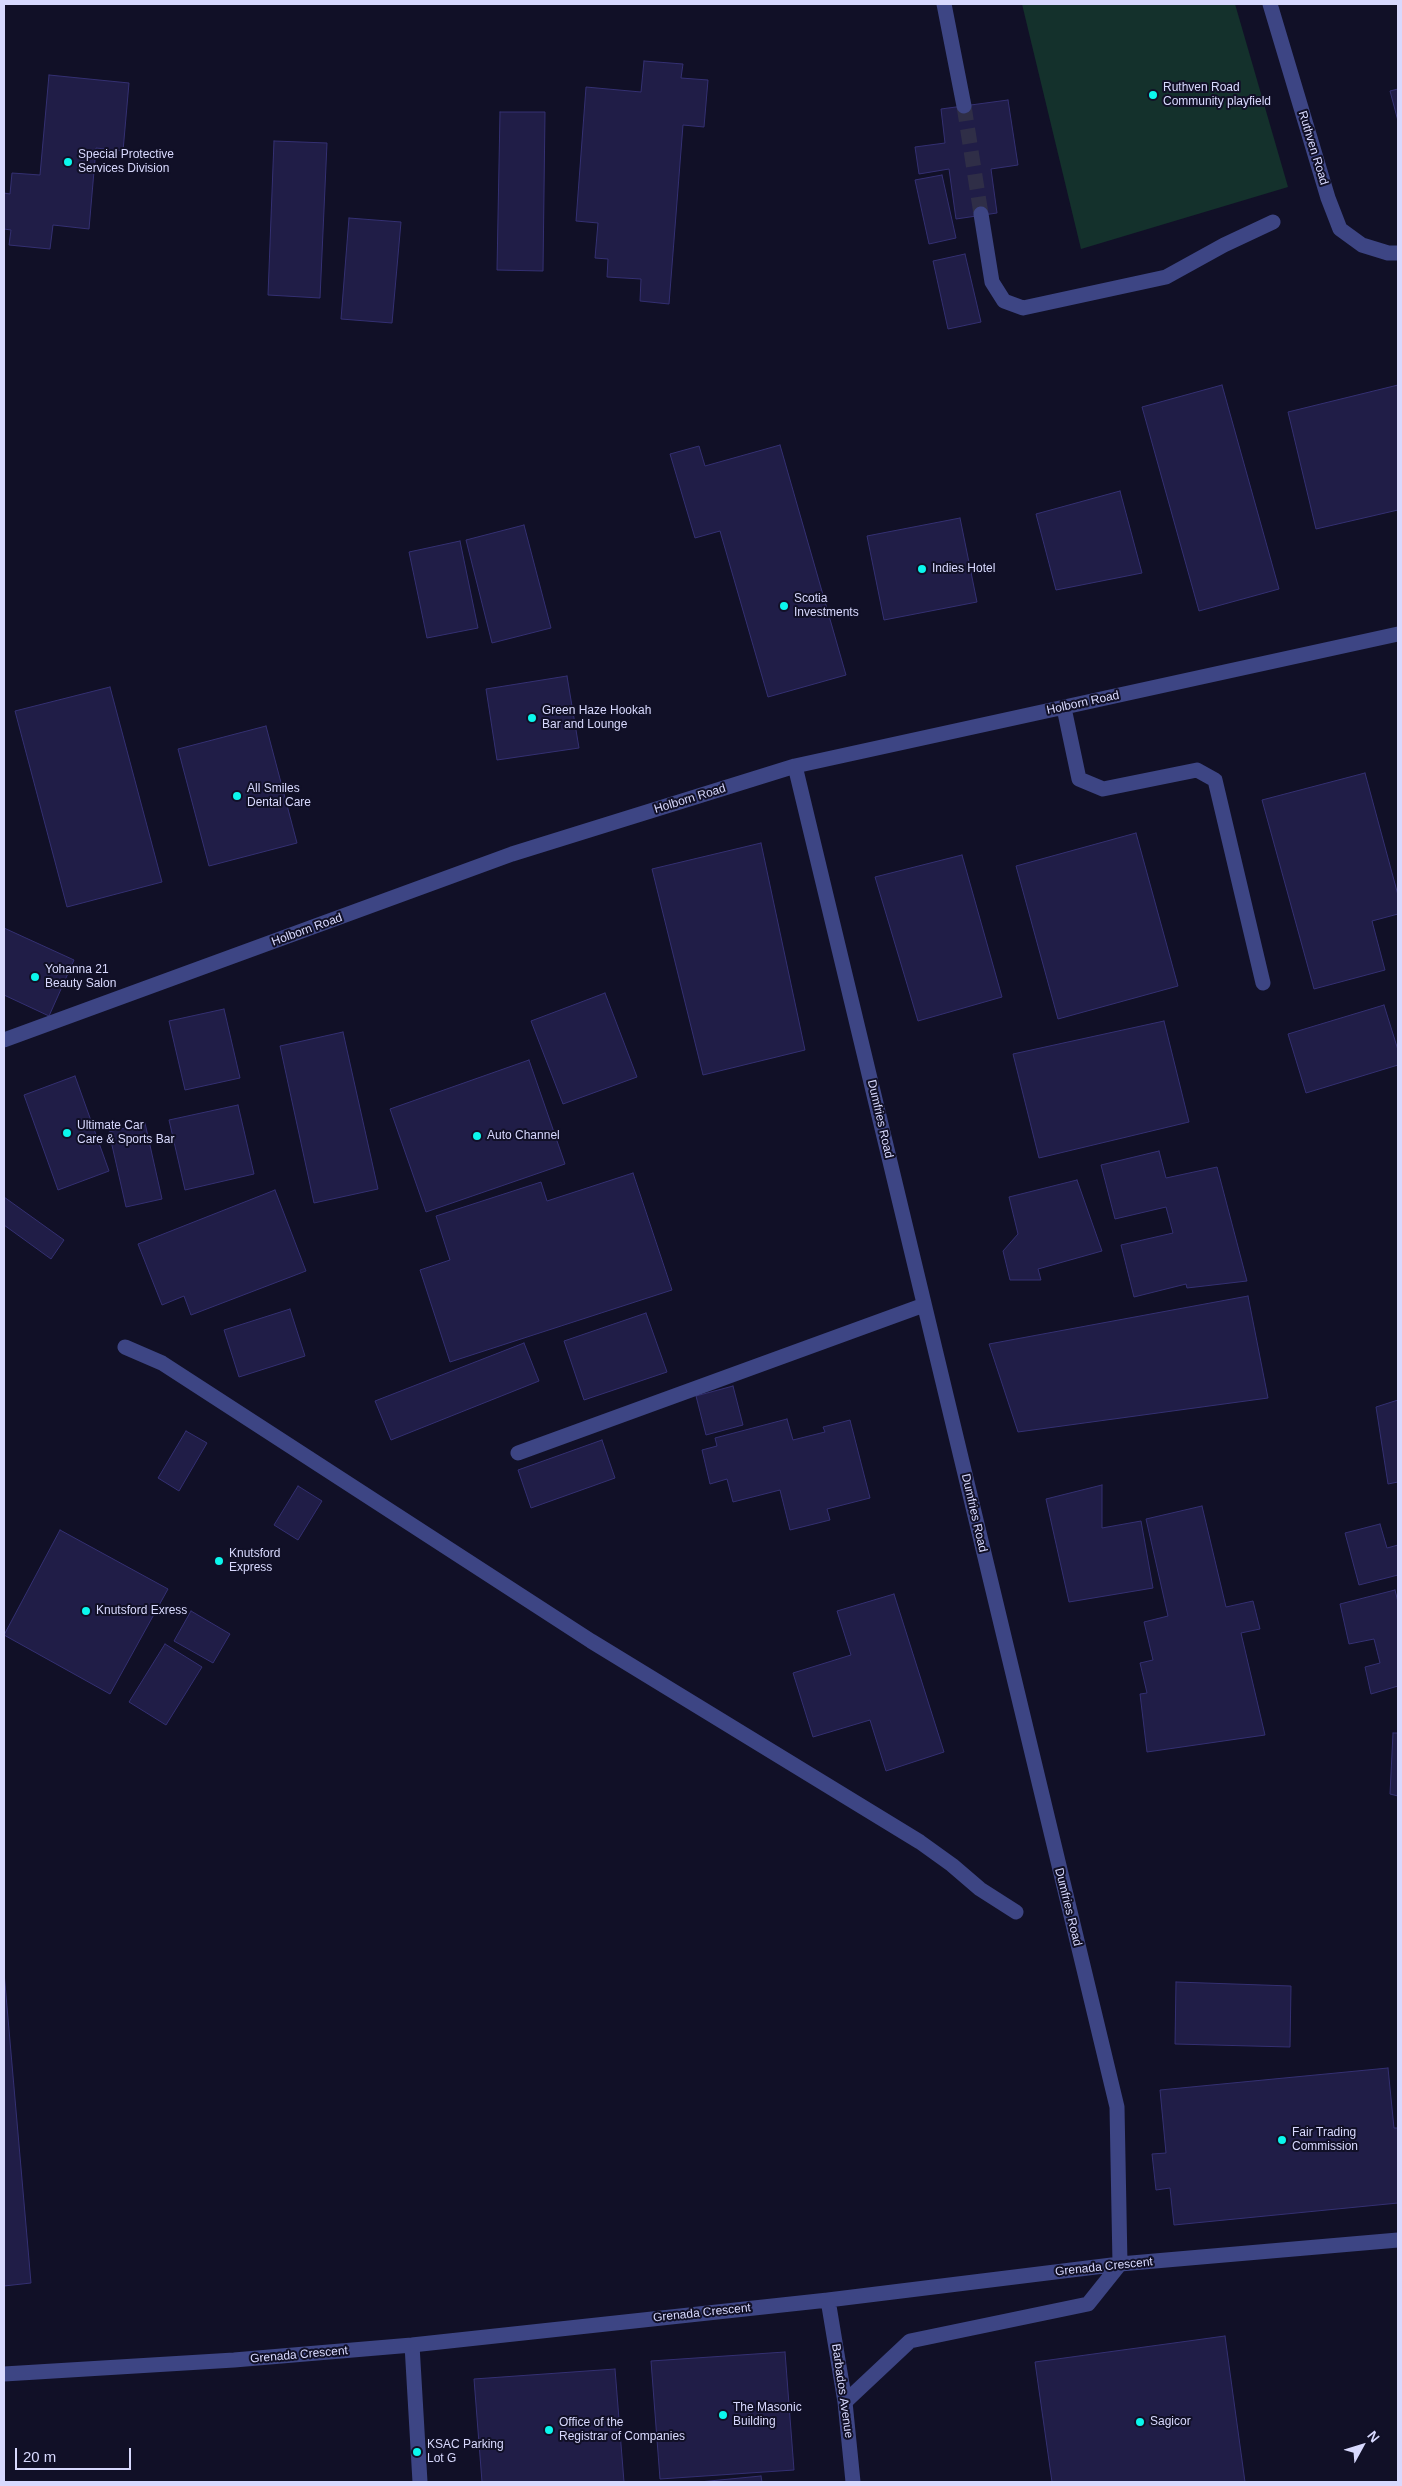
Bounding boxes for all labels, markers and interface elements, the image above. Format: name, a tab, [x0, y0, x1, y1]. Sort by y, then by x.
place label: Ruthven Road Community playfield	[1163, 81, 1271, 109]
marker: Ruthven Road Community playfield	[1147, 89, 1159, 101]
street label: Ruthven Road	[1295, 109, 1331, 187]
place label: Special Protective Services Division	[78, 148, 174, 176]
marker: Special Protective Services Division	[62, 156, 74, 168]
place label: Indies Hotel	[932, 562, 995, 576]
marker: Indies Hotel	[916, 563, 928, 575]
place label: Scotia Investments	[794, 592, 859, 620]
marker: Scotia Investments	[778, 600, 790, 612]
street label: Holborn Road	[1045, 688, 1121, 718]
place label: Green Haze Hookah Bar and Lounge	[542, 704, 651, 732]
marker: Green Haze Hookah Bar and Lounge	[526, 712, 538, 724]
street label: Holborn Road	[652, 781, 728, 817]
place label: All Smiles Dental Care	[247, 782, 311, 810]
marker: All Smiles Dental Care	[231, 790, 243, 802]
street label: Holborn Road	[270, 911, 344, 949]
place label: Yohanna 21 Beauty Salon	[45, 963, 116, 991]
marker: Yohanna 21 Beauty Salon	[29, 971, 41, 983]
street label: Dumfries Road	[864, 1078, 896, 1160]
place label: Ultimate Car Care & Sports Bar	[77, 1119, 174, 1147]
marker: Ultimate Car Care & Sports Bar	[61, 1127, 73, 1139]
place label: Auto Channel	[487, 1129, 560, 1143]
marker: Auto Channel	[471, 1130, 483, 1142]
street label: Dumfries Road	[958, 1472, 990, 1554]
place label: Knutsford Express	[229, 1547, 280, 1575]
marker: Knutsford Express	[213, 1555, 225, 1567]
place label: Knutsford Exress	[96, 1604, 187, 1618]
marker: Knutsford Exress	[80, 1605, 92, 1617]
street label: Dumfries Road	[1051, 1866, 1085, 1948]
place label: Fair Trading Commission	[1292, 2126, 1358, 2154]
marker: Fair Trading Commission	[1276, 2134, 1288, 2146]
street label: Grenada Crescent	[1054, 2255, 1154, 2279]
street label: Grenada Crescent	[652, 2301, 752, 2325]
street label: Barbados Avenue	[828, 2343, 856, 2439]
street label: Grenada Crescent	[250, 2344, 348, 2366]
place label: The Masonic Building	[733, 2401, 802, 2429]
marker: The Masonic Building	[717, 2409, 729, 2421]
place label: Sagicor	[1150, 2415, 1191, 2429]
place label: Office of the Registrar of Companies	[559, 2416, 685, 2444]
marker: Sagicor	[1134, 2416, 1146, 2428]
north arrow	[1337, 2421, 1387, 2471]
marker: Office of the Registrar of Companies	[543, 2424, 555, 2436]
text: N	[1364, 2428, 1383, 2446]
scale bar	[18, 2438, 134, 2470]
place label: KSAC Parking Lot G	[427, 2438, 504, 2466]
marker: KSAC Parking Lot G	[411, 2446, 423, 2458]
text: 20 m	[23, 2448, 56, 2465]

